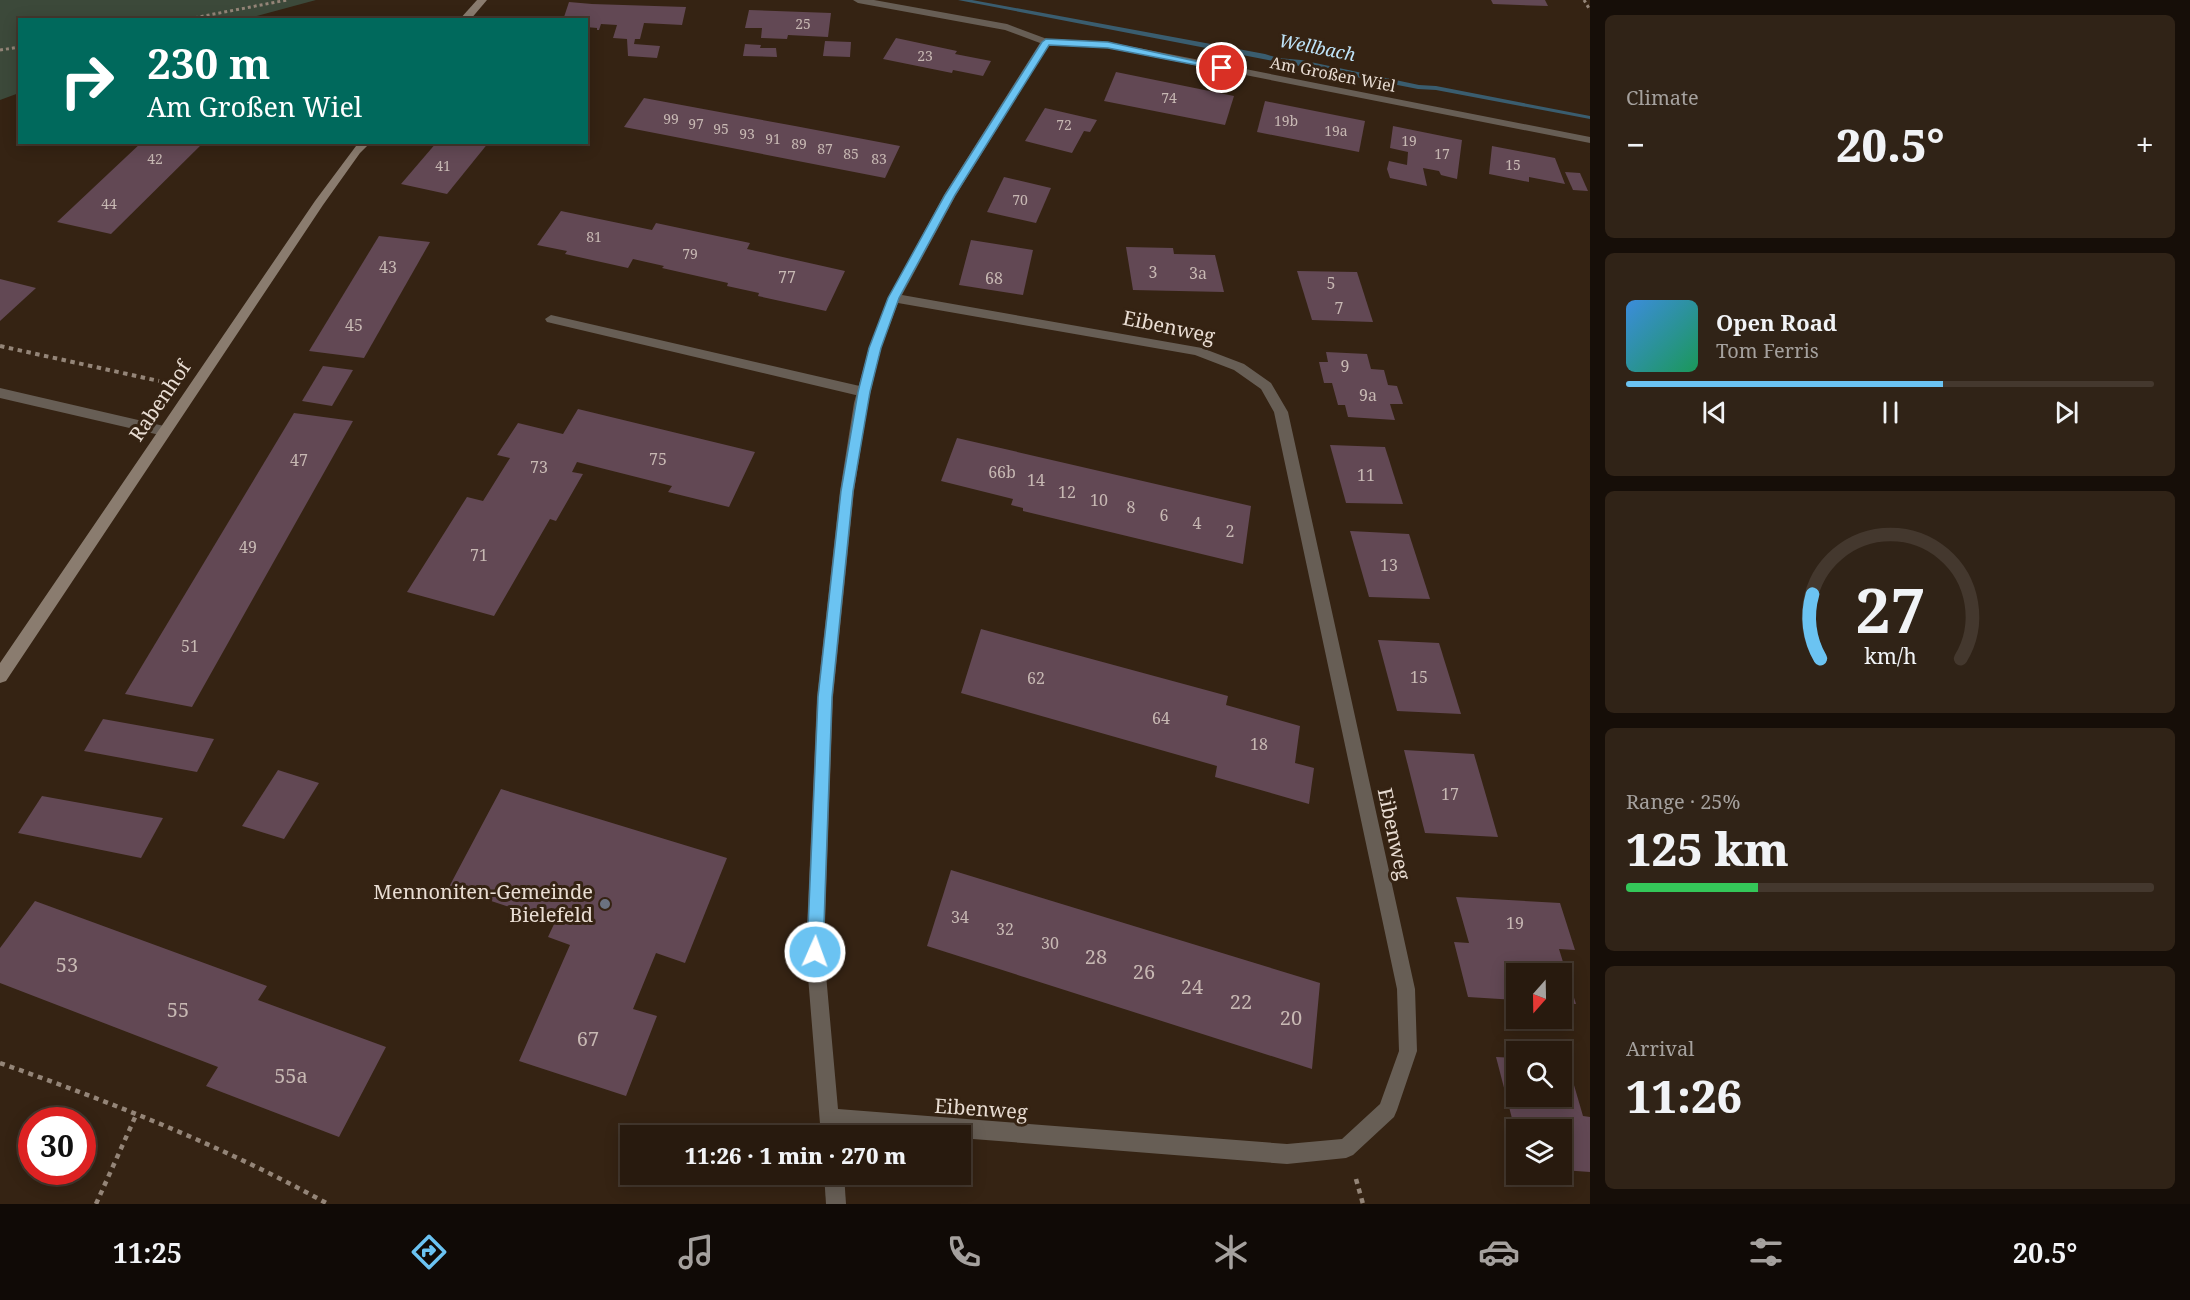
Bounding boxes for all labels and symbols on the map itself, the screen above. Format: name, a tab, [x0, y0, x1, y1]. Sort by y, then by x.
house number: 25	[795, 14, 811, 33]
water label: Wellbach	[1277, 28, 1358, 66]
pin	[1196, 42, 1247, 93]
house number: 23	[917, 46, 933, 65]
street label: Am Großen Wiel	[1268, 51, 1398, 97]
house number: 74	[1161, 88, 1177, 107]
house number: 99	[663, 109, 679, 128]
house number: 19b	[1274, 111, 1298, 130]
house number: 97	[688, 114, 704, 133]
house number: 72	[1056, 115, 1072, 134]
house number: 95	[713, 119, 729, 138]
house number: 19a	[1324, 121, 1348, 140]
house number: 93	[739, 124, 755, 143]
house number: 91	[765, 129, 781, 148]
house number: 19	[1401, 131, 1417, 150]
house number: 89	[791, 134, 807, 153]
house number: 87	[817, 139, 833, 158]
house number: 85	[843, 144, 859, 163]
house number: 17	[1434, 144, 1450, 163]
house number: 42	[147, 149, 163, 168]
house number: 83	[871, 149, 887, 168]
house number: 15	[1505, 155, 1521, 174]
house number: 41	[435, 156, 451, 175]
house number: 70	[1012, 190, 1028, 209]
house number: 44	[101, 194, 117, 213]
house number: 81	[586, 227, 602, 246]
house number: 79	[682, 244, 698, 263]
house number: 43	[379, 256, 397, 278]
house number: 3	[1149, 261, 1158, 283]
house number: 3a	[1189, 262, 1207, 284]
house number: 77	[778, 266, 796, 288]
house number: 68	[985, 267, 1003, 289]
house number: 5	[1327, 272, 1335, 294]
house number: 7	[1335, 297, 1344, 319]
street label: Eibenweg	[1121, 304, 1218, 349]
house number: 45	[345, 314, 363, 336]
street label: Rabenhof	[123, 354, 197, 446]
house number: 9	[1341, 355, 1349, 377]
house number: 9a	[1359, 384, 1377, 406]
house number: 75	[649, 448, 667, 470]
house number: 47	[290, 449, 308, 471]
house number: 73	[530, 456, 548, 478]
house number: 66b	[988, 461, 1016, 483]
house number: 11	[1357, 464, 1375, 486]
house number: 14	[1027, 469, 1045, 491]
house number: 12	[1058, 481, 1076, 503]
house number: 10	[1090, 489, 1108, 511]
house number: 8	[1127, 496, 1136, 518]
house number: 6	[1160, 504, 1169, 526]
house number: 4	[1193, 512, 1202, 534]
house number: 2	[1226, 520, 1234, 542]
house number: 49	[239, 536, 257, 558]
house number: 71	[470, 544, 488, 566]
house number: 13	[1380, 554, 1398, 576]
house number: 51	[181, 635, 199, 657]
house number: 15	[1410, 666, 1428, 688]
house number: 62	[1027, 667, 1045, 689]
house number: 64	[1152, 707, 1170, 729]
house number: 18	[1250, 733, 1268, 755]
house number: 17	[1441, 783, 1459, 805]
street label: Eibenweg	[1372, 785, 1417, 883]
place label: Mennoniten-Gemeinde Bielefeld	[373, 878, 593, 928]
marker: Mennoniten-Gemeinde Bielefeld	[598, 897, 612, 911]
house number: 34	[951, 906, 969, 928]
house number: 19	[1506, 912, 1524, 934]
house number: 32	[996, 918, 1014, 940]
position arrow	[783, 920, 847, 984]
house number: 30	[1041, 932, 1059, 954]
house number: 28	[1085, 943, 1107, 970]
house number: 53	[56, 951, 78, 978]
house number: 26	[1133, 958, 1155, 985]
north arrow	[1506, 963, 1572, 1029]
house number: 24	[1181, 973, 1203, 1000]
house number: 22	[1230, 988, 1252, 1015]
house number: 55	[167, 996, 189, 1023]
house number: 20	[1280, 1004, 1302, 1031]
house number: 67	[577, 1025, 599, 1052]
house number: 55a	[274, 1062, 308, 1089]
street label: Eibenweg	[933, 1092, 1029, 1125]
speed limit sign: 30	[18, 1107, 96, 1185]

